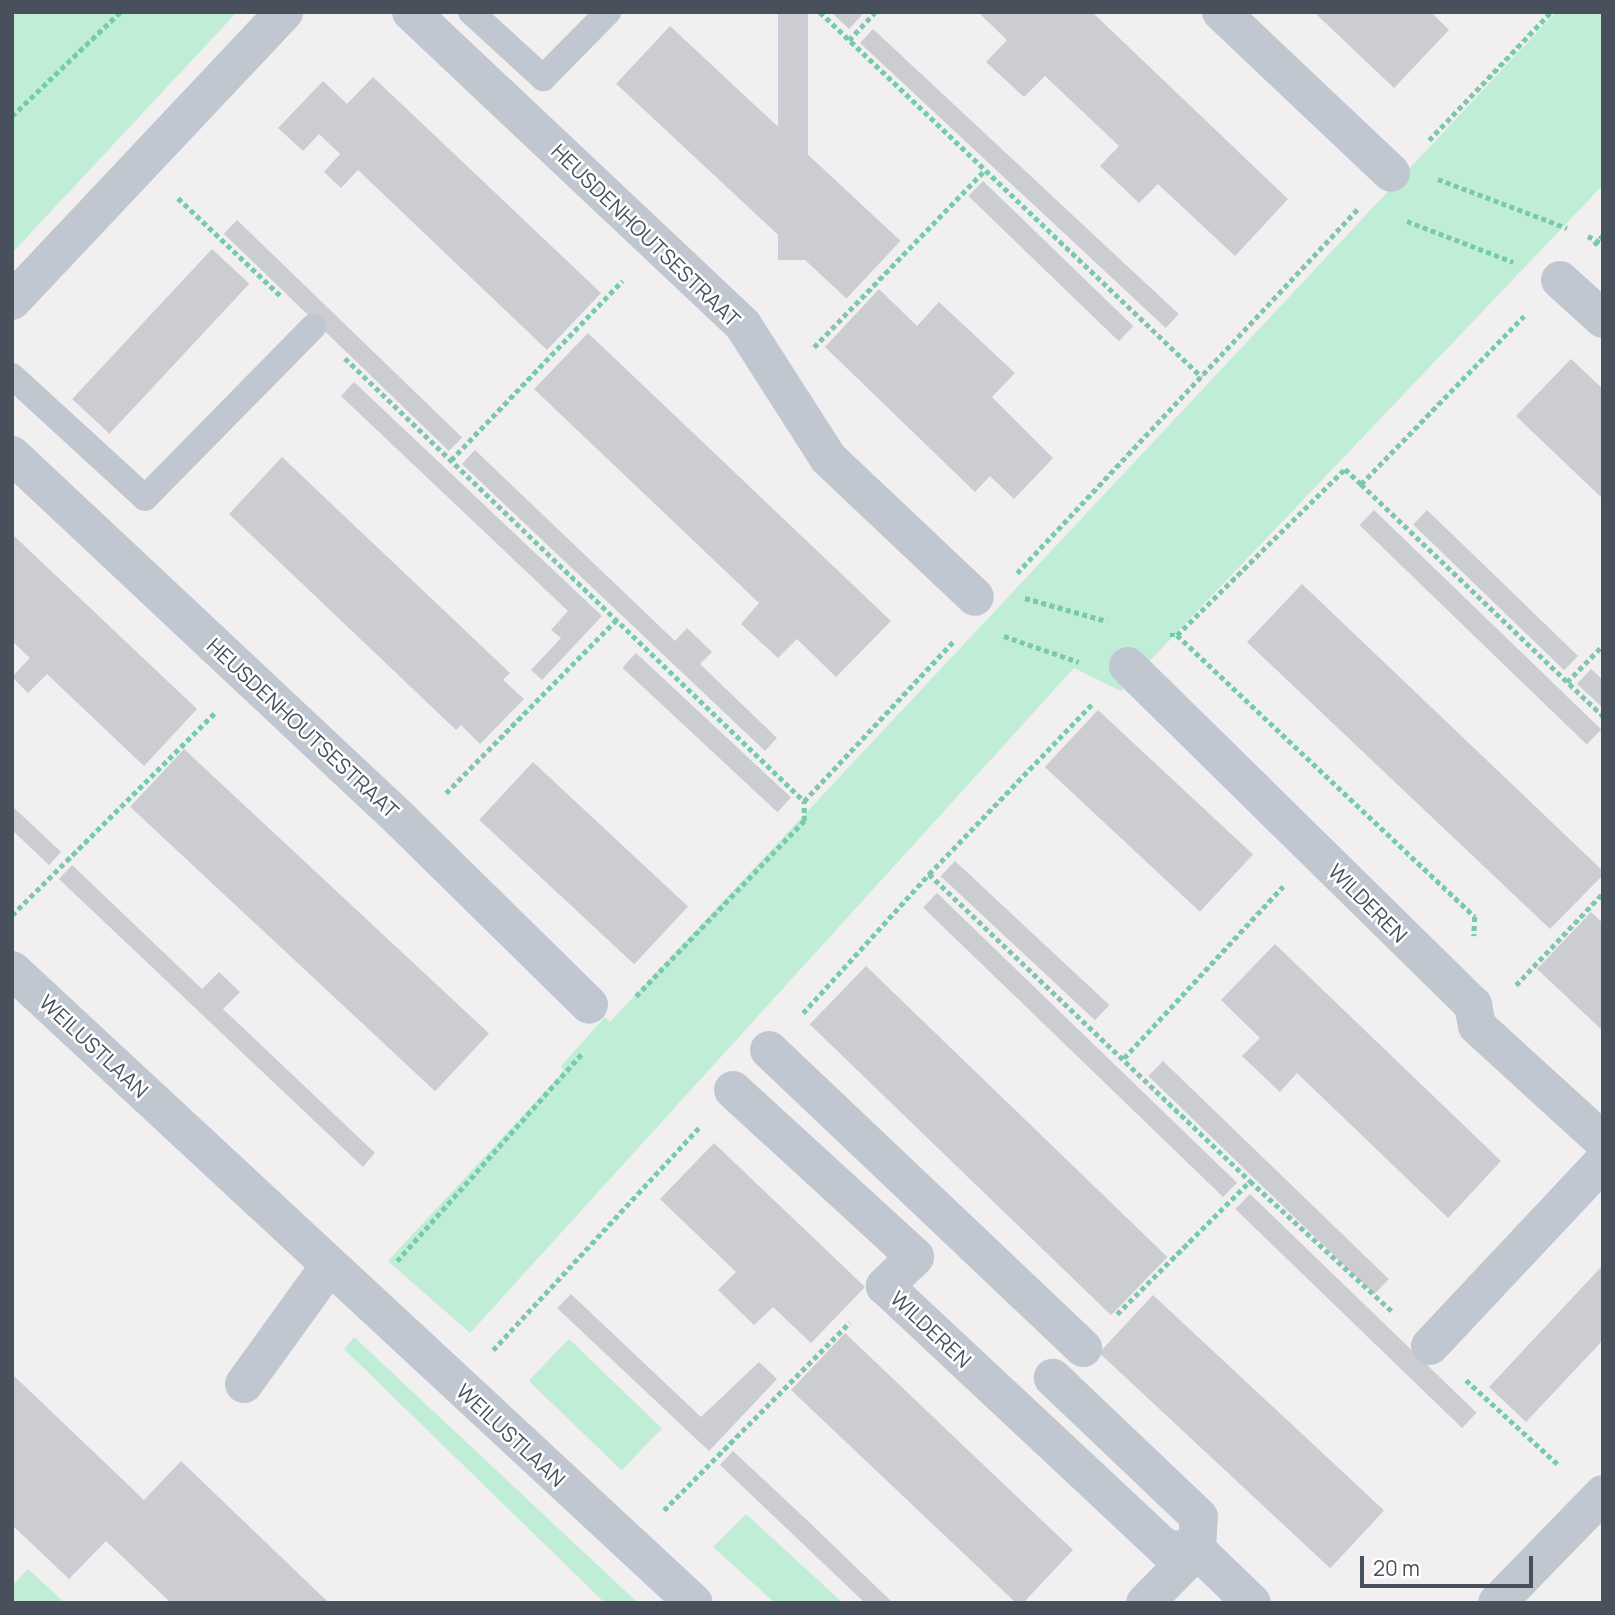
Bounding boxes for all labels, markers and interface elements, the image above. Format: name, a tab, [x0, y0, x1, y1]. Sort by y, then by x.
street label: HEUSDENHOUTSESTRAAT	[546, 138, 746, 332]
street label: HEUSDENHOUTSESTRAAT	[202, 633, 404, 823]
street label: WILDEREN	[1323, 858, 1413, 948]
street label: WEILUSTLAAN	[34, 989, 154, 1103]
street label: WILDEREN	[886, 1285, 976, 1373]
street label: WEILUSTLAAN	[451, 1378, 571, 1492]
scale bar	[1363, 1542, 1536, 1586]
text: 20 m	[1373, 1554, 1420, 1582]

